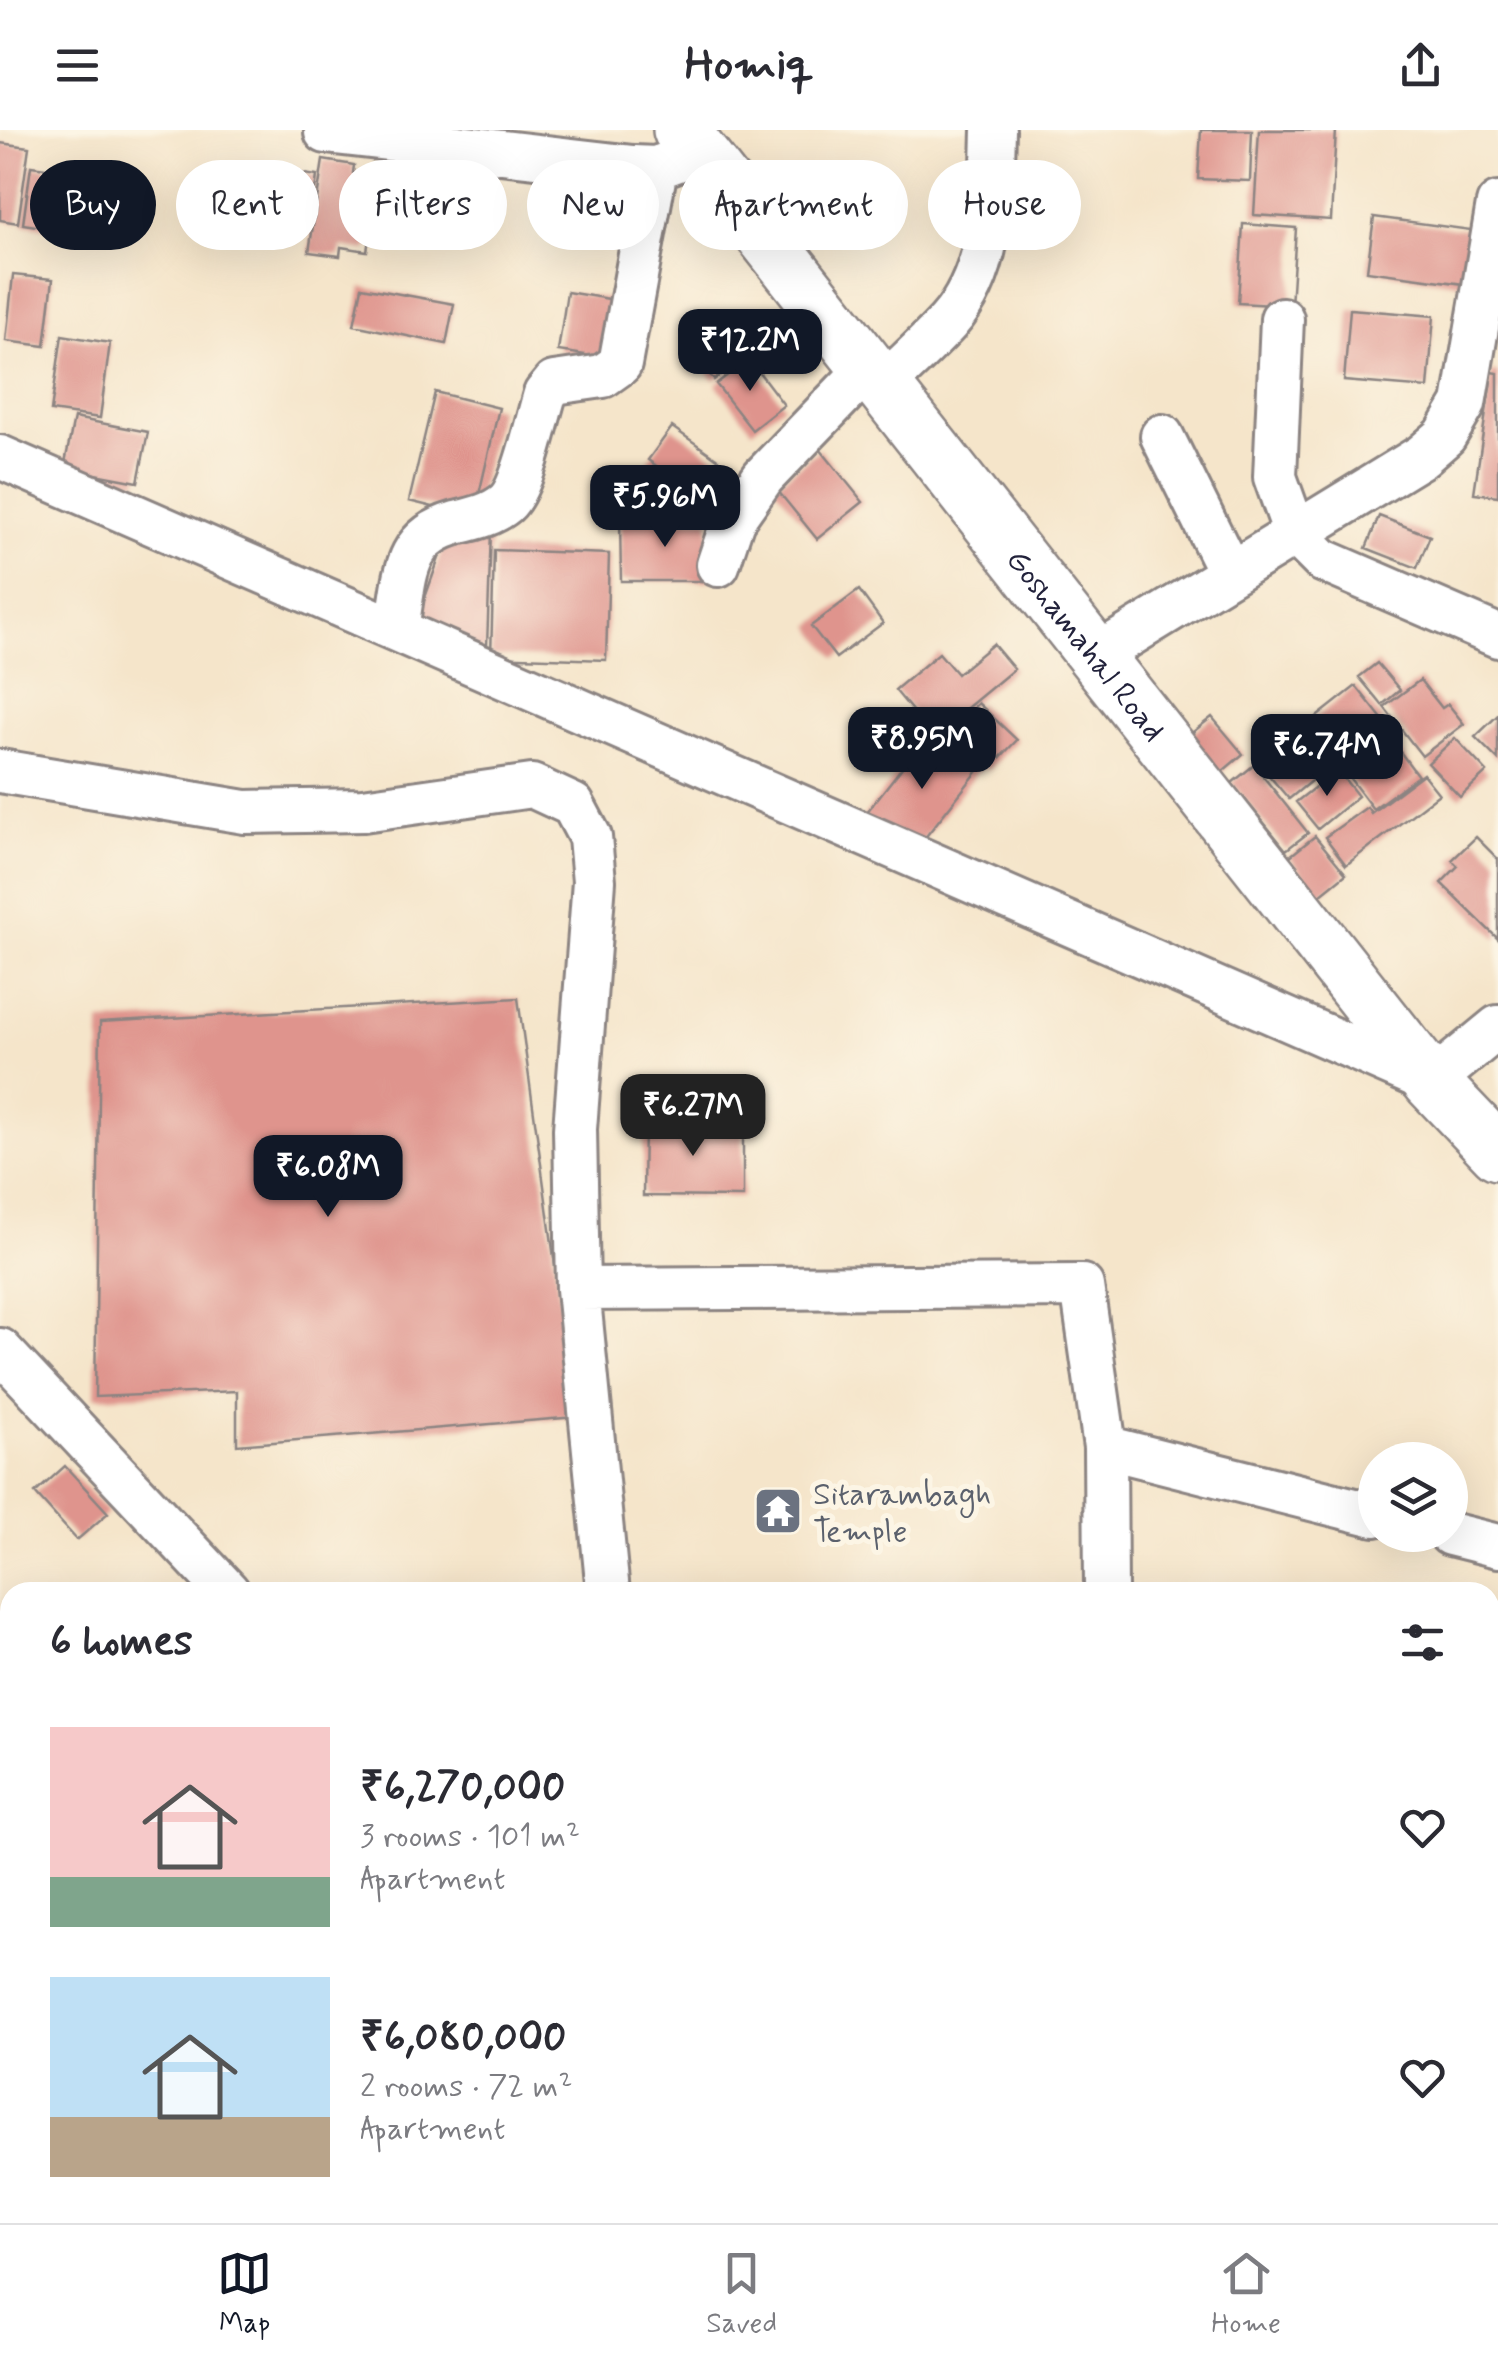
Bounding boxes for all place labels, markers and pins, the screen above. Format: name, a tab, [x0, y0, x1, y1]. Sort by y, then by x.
pin: ₹12.2M	[669, 309, 831, 394]
pin: ₹5.96M	[584, 465, 746, 550]
pin: ₹8.95M	[841, 707, 1003, 792]
pin: ₹6.74M	[1246, 714, 1408, 799]
pin: ₹6.27M	[612, 1074, 774, 1159]
pin: ₹6.08M	[247, 1135, 409, 1220]
place label: Sitarambagh Temple	[813, 1474, 991, 1553]
temple icon: Sitarambagh Temple	[752, 1485, 804, 1537]

